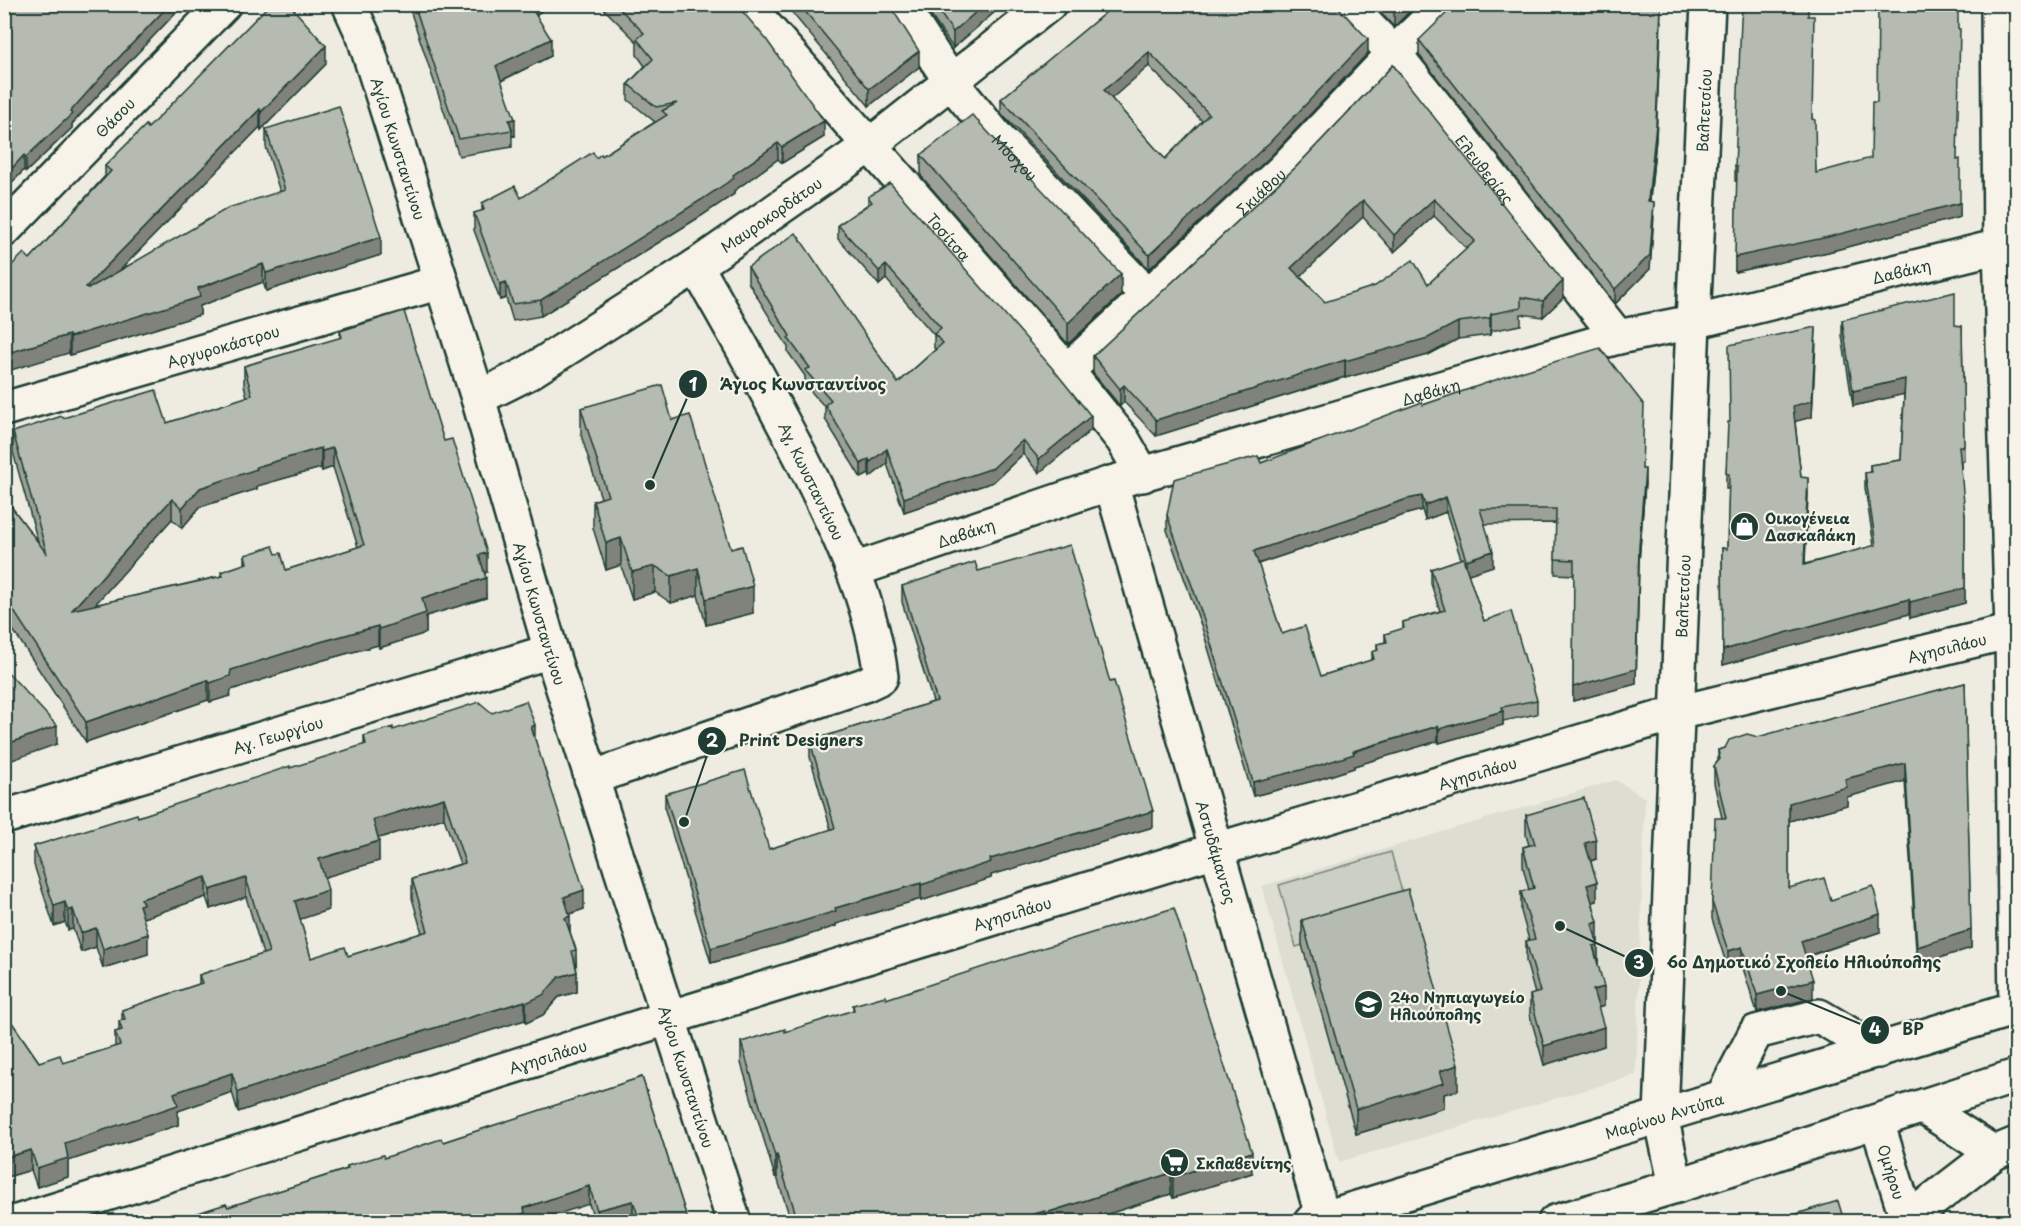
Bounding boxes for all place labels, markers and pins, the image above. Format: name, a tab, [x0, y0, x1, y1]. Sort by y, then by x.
callout: Άγιος Κωνσταντίνος	[678, 367, 898, 401]
place label: Οικογένεια Δασκαλάκη	[1765, 506, 1856, 546]
shop icon: Οικογένεια Δασκαλάκη	[1728, 510, 1760, 542]
callout: Print Designers	[697, 724, 875, 758]
callout: 6ο Δημοτικό Σχολείο Ηλιούπολης	[1624, 946, 1954, 980]
place label: 24ο Νηπιαγωγείο Ηλιούπολης	[1390, 985, 1525, 1025]
school or university icon: 24ο Νηπιαγωγείο Ηλιούπολης	[1353, 989, 1385, 1021]
callout: BP	[1860, 1013, 1935, 1047]
supermarket icon: Σκλαβενίτης	[1159, 1146, 1191, 1178]
place label: Σκλαβενίτης	[1196, 1151, 1291, 1174]

